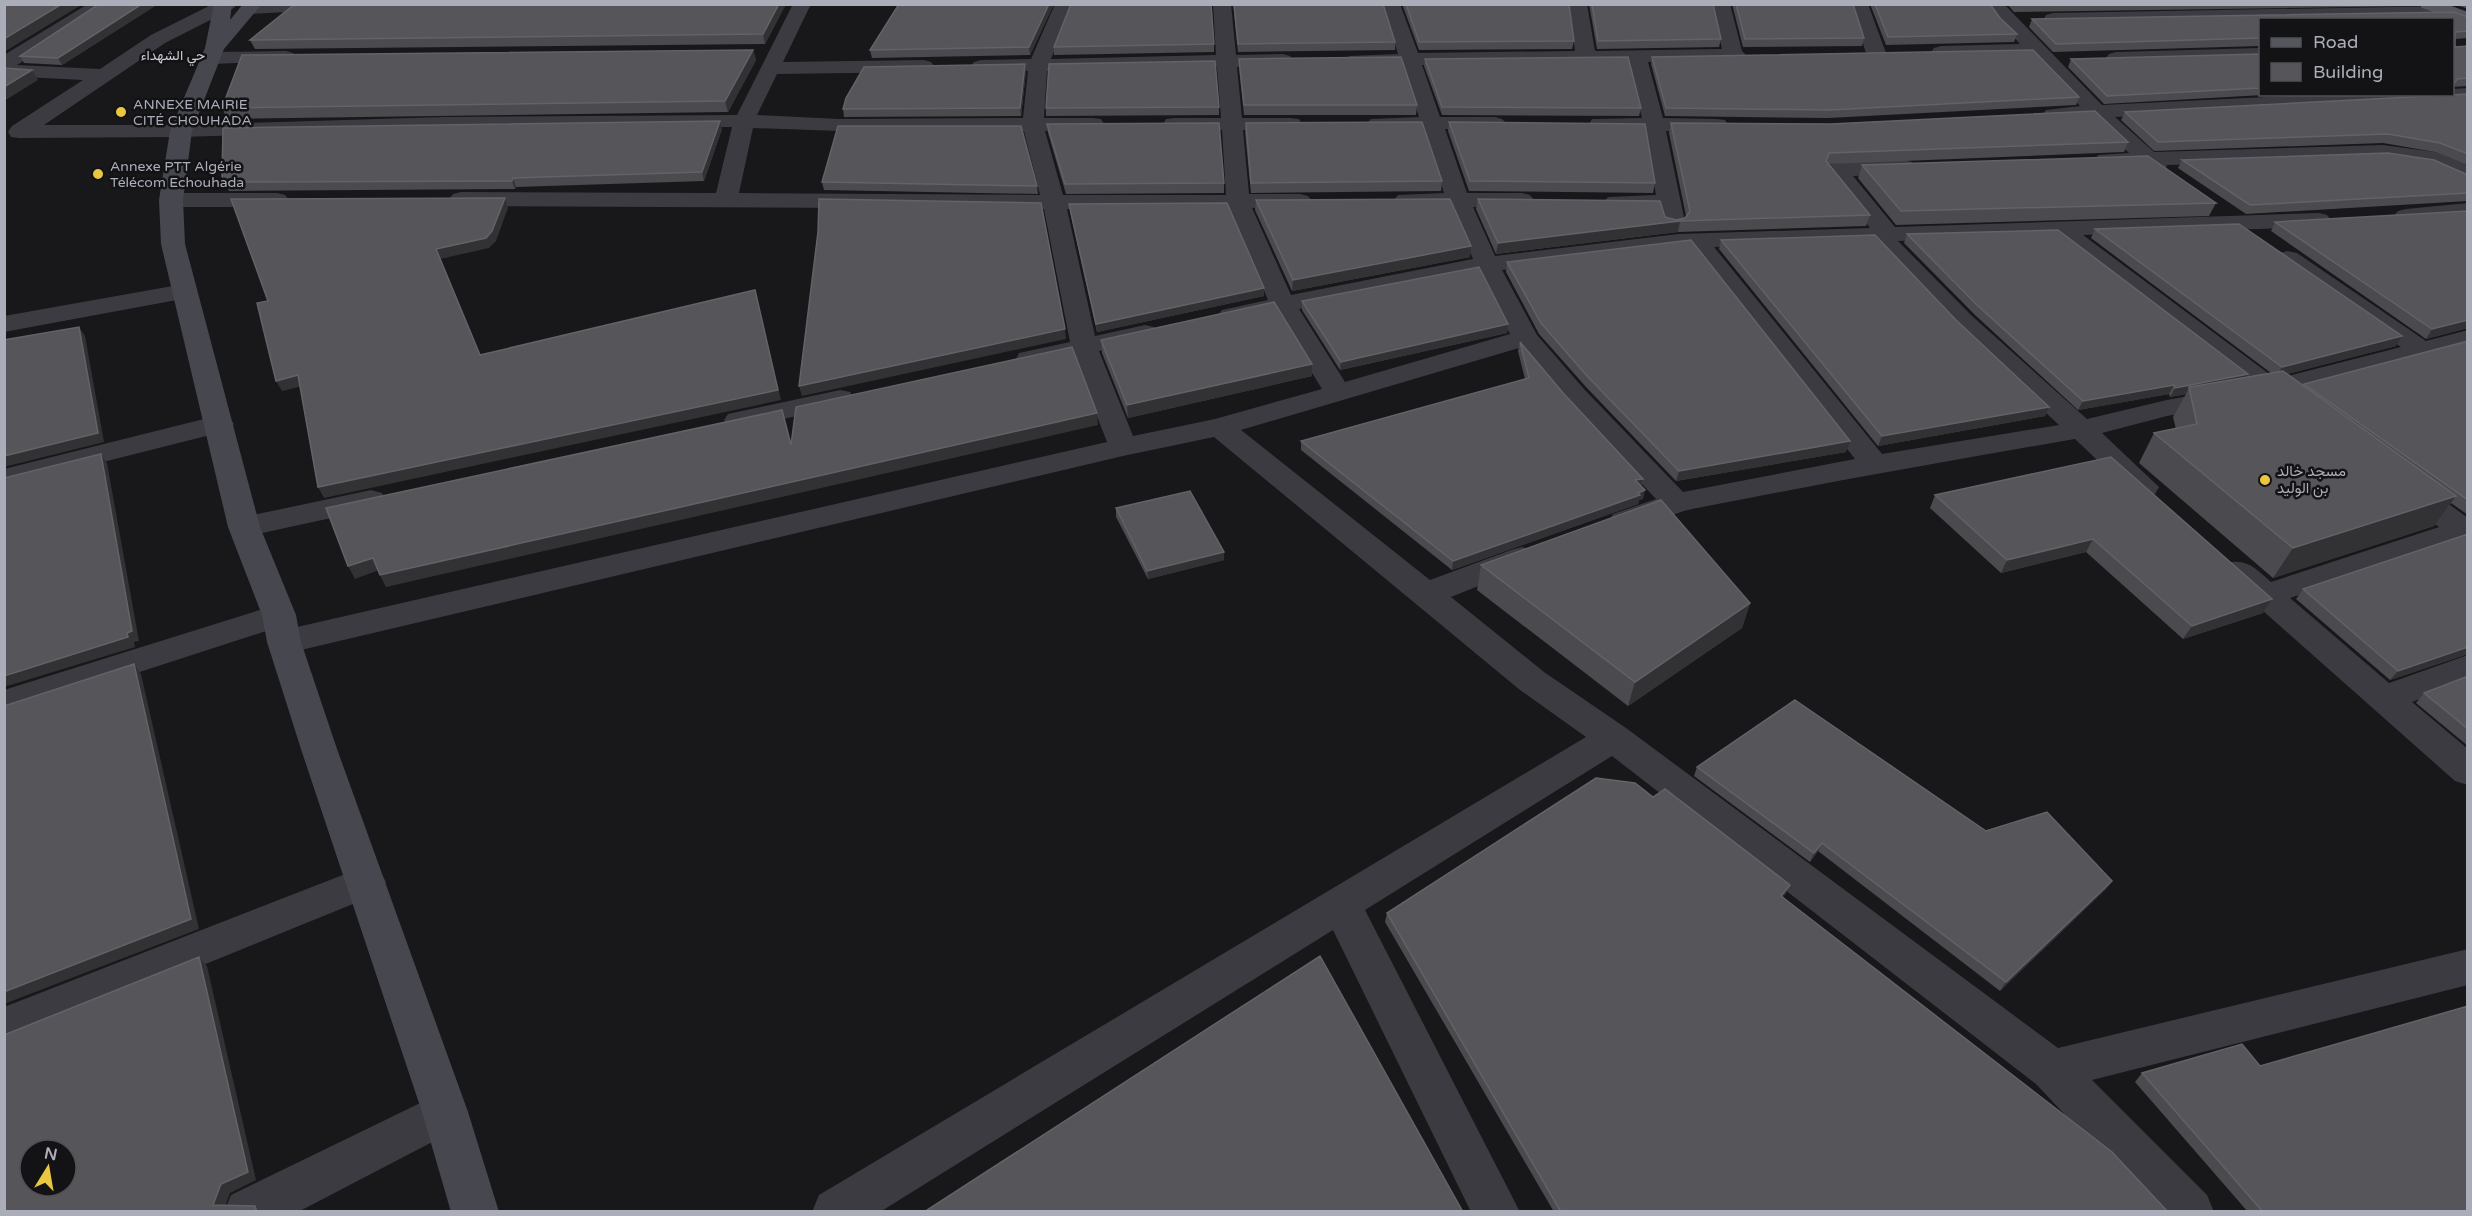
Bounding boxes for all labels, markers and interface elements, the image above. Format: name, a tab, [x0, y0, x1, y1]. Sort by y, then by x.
legend	[2259, 18, 2454, 96]
text: Road	[2313, 31, 2358, 53]
district label: حي الشهداء	[141, 47, 205, 67]
text: Building	[2313, 61, 2383, 83]
place label: ANNEXE MAIRIE CITÉ CHOUHADA	[133, 96, 252, 129]
marker: ANNEXE MAIRIE CITÉ CHOUHADA	[114, 105, 128, 119]
place label: Annexe PTT Algérie Télécom Echouhada	[110, 158, 244, 191]
marker: Annexe PTT Algérie Télécom Echouhada	[91, 167, 105, 181]
place label: مسجد خالد بن الوليد	[2277, 462, 2346, 498]
marker: مسجد خالد بن الوليد	[2258, 473, 2272, 487]
north arrow	[18, 1138, 78, 1198]
text: N	[42, 1143, 59, 1165]

